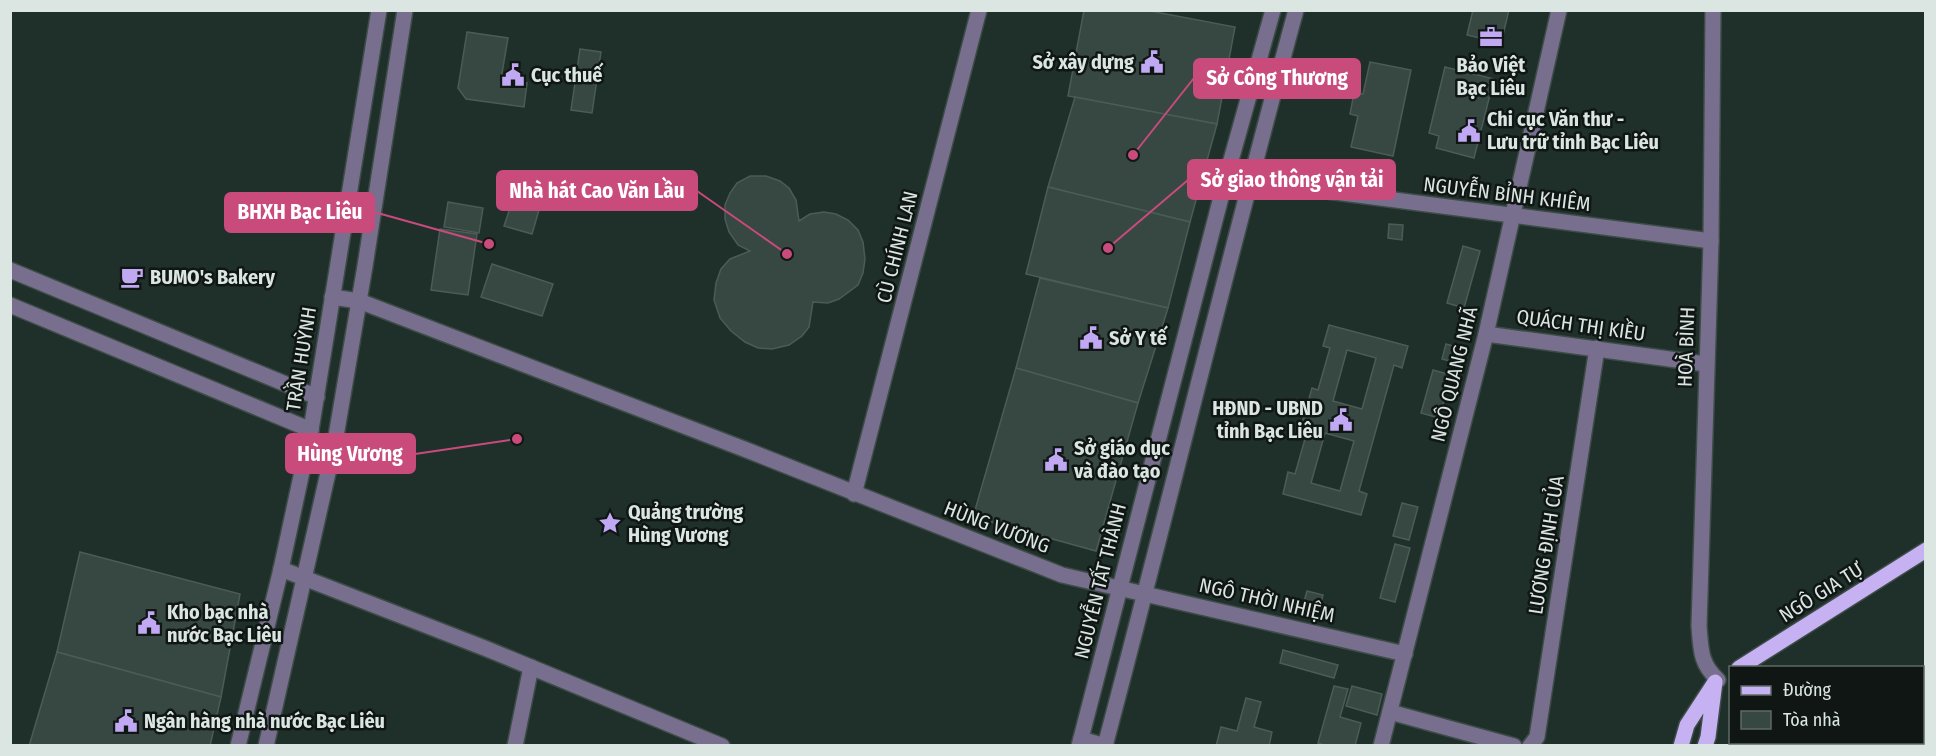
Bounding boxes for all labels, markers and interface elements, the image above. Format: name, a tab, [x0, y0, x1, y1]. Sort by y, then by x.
office icon: Bảo Việt Bạc Liêu	[1478, 24, 1504, 50]
public building icon: Sở xây dựng	[1139, 49, 1165, 75]
place label: Sở xây dựng	[1032, 50, 1134, 74]
place label: Bảo Việt Bạc Liêu	[1457, 53, 1526, 100]
callout: Sở Công Thương	[1194, 59, 1360, 98]
public building icon: Cục thuế	[500, 62, 526, 88]
place label: Cục thuế	[531, 62, 604, 87]
text: Sở Công Thương	[1206, 65, 1348, 91]
place label: Chi cục Văn thư - Lưu trữ tỉnh Bạc Liêu	[1487, 107, 1659, 154]
public building icon: Chi cục Văn thư - Lưu trữ tỉnh Bạc Liêu	[1456, 118, 1482, 144]
callout: Sở giao thông vận tải	[1188, 160, 1395, 199]
text: Sở giao thông vận tải	[1201, 167, 1384, 193]
street label: NGUYỄN BỈNH KHIÊM	[1422, 169, 1592, 216]
callout: Nhà hát Cao Văn Lầu	[497, 171, 697, 210]
text: Nhà hát Cao Văn Lầu	[509, 176, 685, 204]
street label: CÙ CHÍNH LAN	[872, 189, 922, 305]
callout: BHXH Bạc Liêu	[225, 193, 374, 232]
text: BHXH Bạc Liêu	[238, 199, 362, 225]
cafe icon: BUMO's Bakery	[119, 264, 145, 290]
place label: BUMO's Bakery	[150, 265, 275, 289]
street label: QUÁCH THỊ KIỀU	[1515, 302, 1647, 346]
street label: NGÔ QUANG NHÃ	[1426, 303, 1483, 444]
street label: TRẦN HUỲNH	[279, 305, 321, 413]
street label: HOÀ BÌNH	[1673, 307, 1699, 387]
public building icon: Sở Y tế	[1078, 325, 1104, 351]
place label: Sở Y tế	[1109, 325, 1169, 350]
place label: HĐND - UBND tỉnh Bạc Liêu	[1212, 396, 1323, 443]
public building icon: HĐND - UBND tỉnh Bạc Liêu	[1328, 407, 1354, 433]
callout: Hùng Vương	[286, 434, 415, 473]
place label: Sở giáo dục và đào tạo	[1073, 436, 1170, 483]
text: Hùng Vương	[297, 441, 403, 467]
public building icon: Sở giáo dục và đào tạo	[1043, 447, 1069, 473]
street label: LƯƠNG ĐỊNH CỦA	[1522, 473, 1569, 616]
street label: HÙNG VƯƠNG	[941, 496, 1053, 558]
place label: Quảng trường Hùng Vương	[628, 500, 743, 547]
street label: NGUYỄN TẤT THÀNH	[1066, 500, 1131, 661]
place icon: Quảng trường Hùng Vương	[597, 510, 623, 536]
street label: NGÔ GIA TỰ	[1775, 556, 1868, 627]
street label: NGÔ THỜI NHIỆM	[1197, 573, 1337, 627]
place label: Kho bạc nhà nước Bạc Liêu	[167, 600, 282, 647]
public building icon: Kho bạc nhà nước Bạc Liêu	[136, 610, 162, 636]
legend	[1729, 666, 1924, 744]
text: Đường	[1783, 679, 1831, 701]
public building icon: Ngân hàng nhà nước Bạc Liêu	[113, 708, 139, 734]
place label: Ngân hàng nhà nước Bạc Liêu	[144, 709, 385, 733]
text: Tòa nhà	[1783, 709, 1841, 731]

